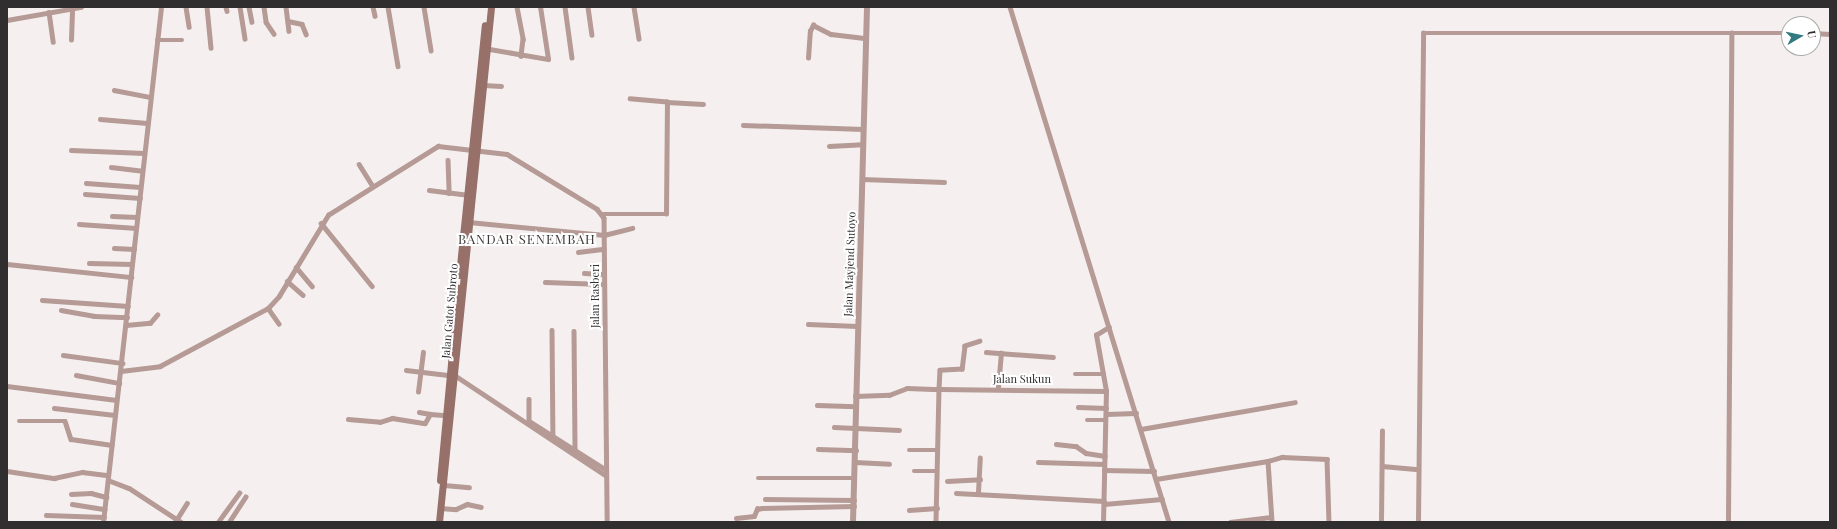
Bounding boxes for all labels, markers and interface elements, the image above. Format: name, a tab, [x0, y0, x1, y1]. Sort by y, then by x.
north arrow	[1781, 16, 1821, 56]
text: U	[1804, 29, 1820, 39]
street label: Jalan Mayjend Sutoyo	[842, 211, 858, 317]
district label: BANDAR SENEMBAH	[458, 231, 596, 247]
street label: Jalan Gatot Subroto	[439, 263, 461, 359]
street label: Jalan Rasberi	[588, 264, 602, 328]
street label: Jalan Sukun	[993, 372, 1051, 386]

